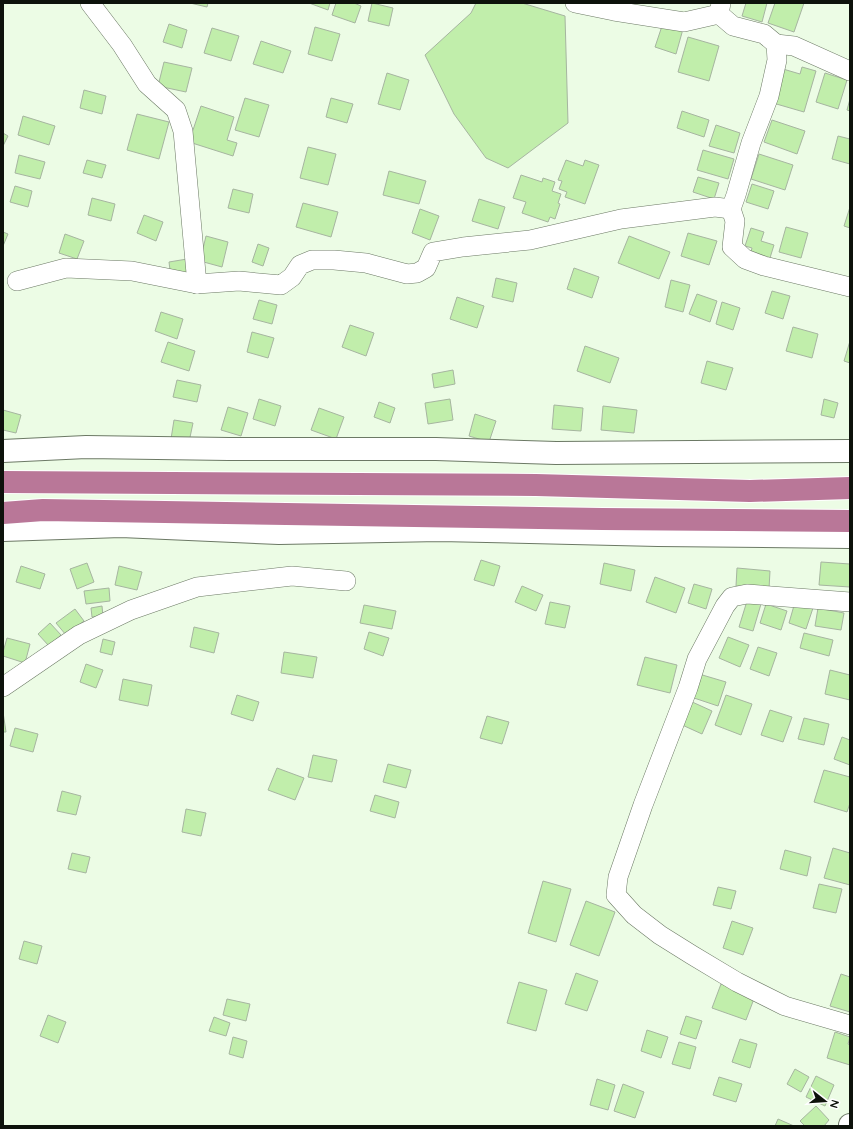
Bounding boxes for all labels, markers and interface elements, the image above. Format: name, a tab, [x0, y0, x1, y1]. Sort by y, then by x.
north arrow	[805, 1081, 845, 1121]
text: N	[827, 1098, 842, 1110]

